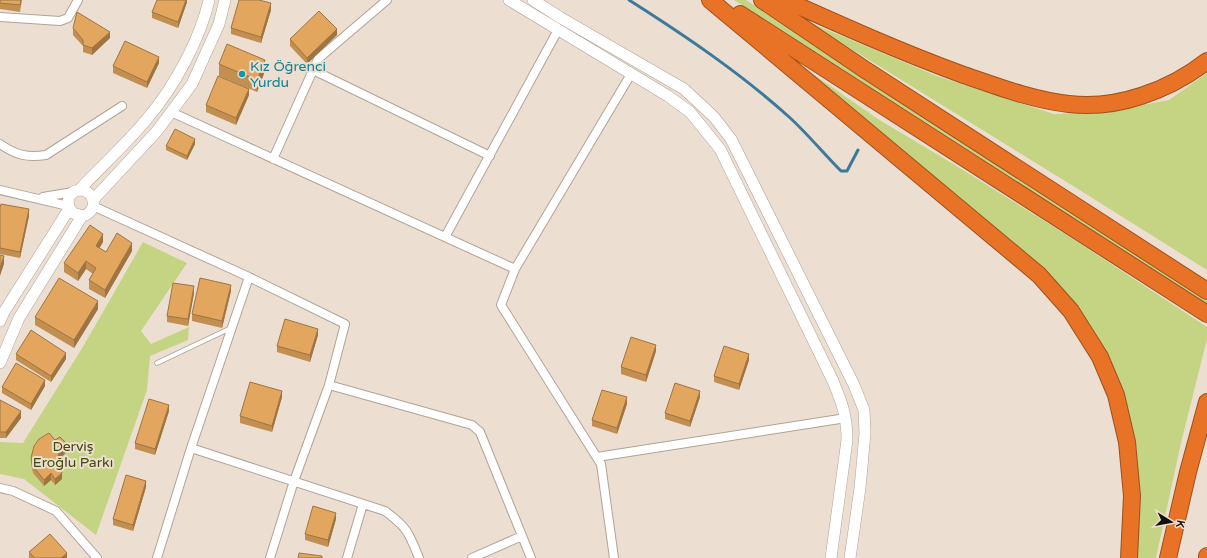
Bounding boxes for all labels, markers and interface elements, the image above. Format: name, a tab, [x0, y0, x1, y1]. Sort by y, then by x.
place label: Kız Öğrenci Yurdu	[250, 58, 326, 91]
marker: Kız Öğrenci Yurdu	[237, 69, 247, 79]
park label: Derviş Eroğlu Parkı	[33, 438, 113, 471]
north arrow	[1151, 502, 1191, 542]
text: K	[1173, 519, 1187, 529]

